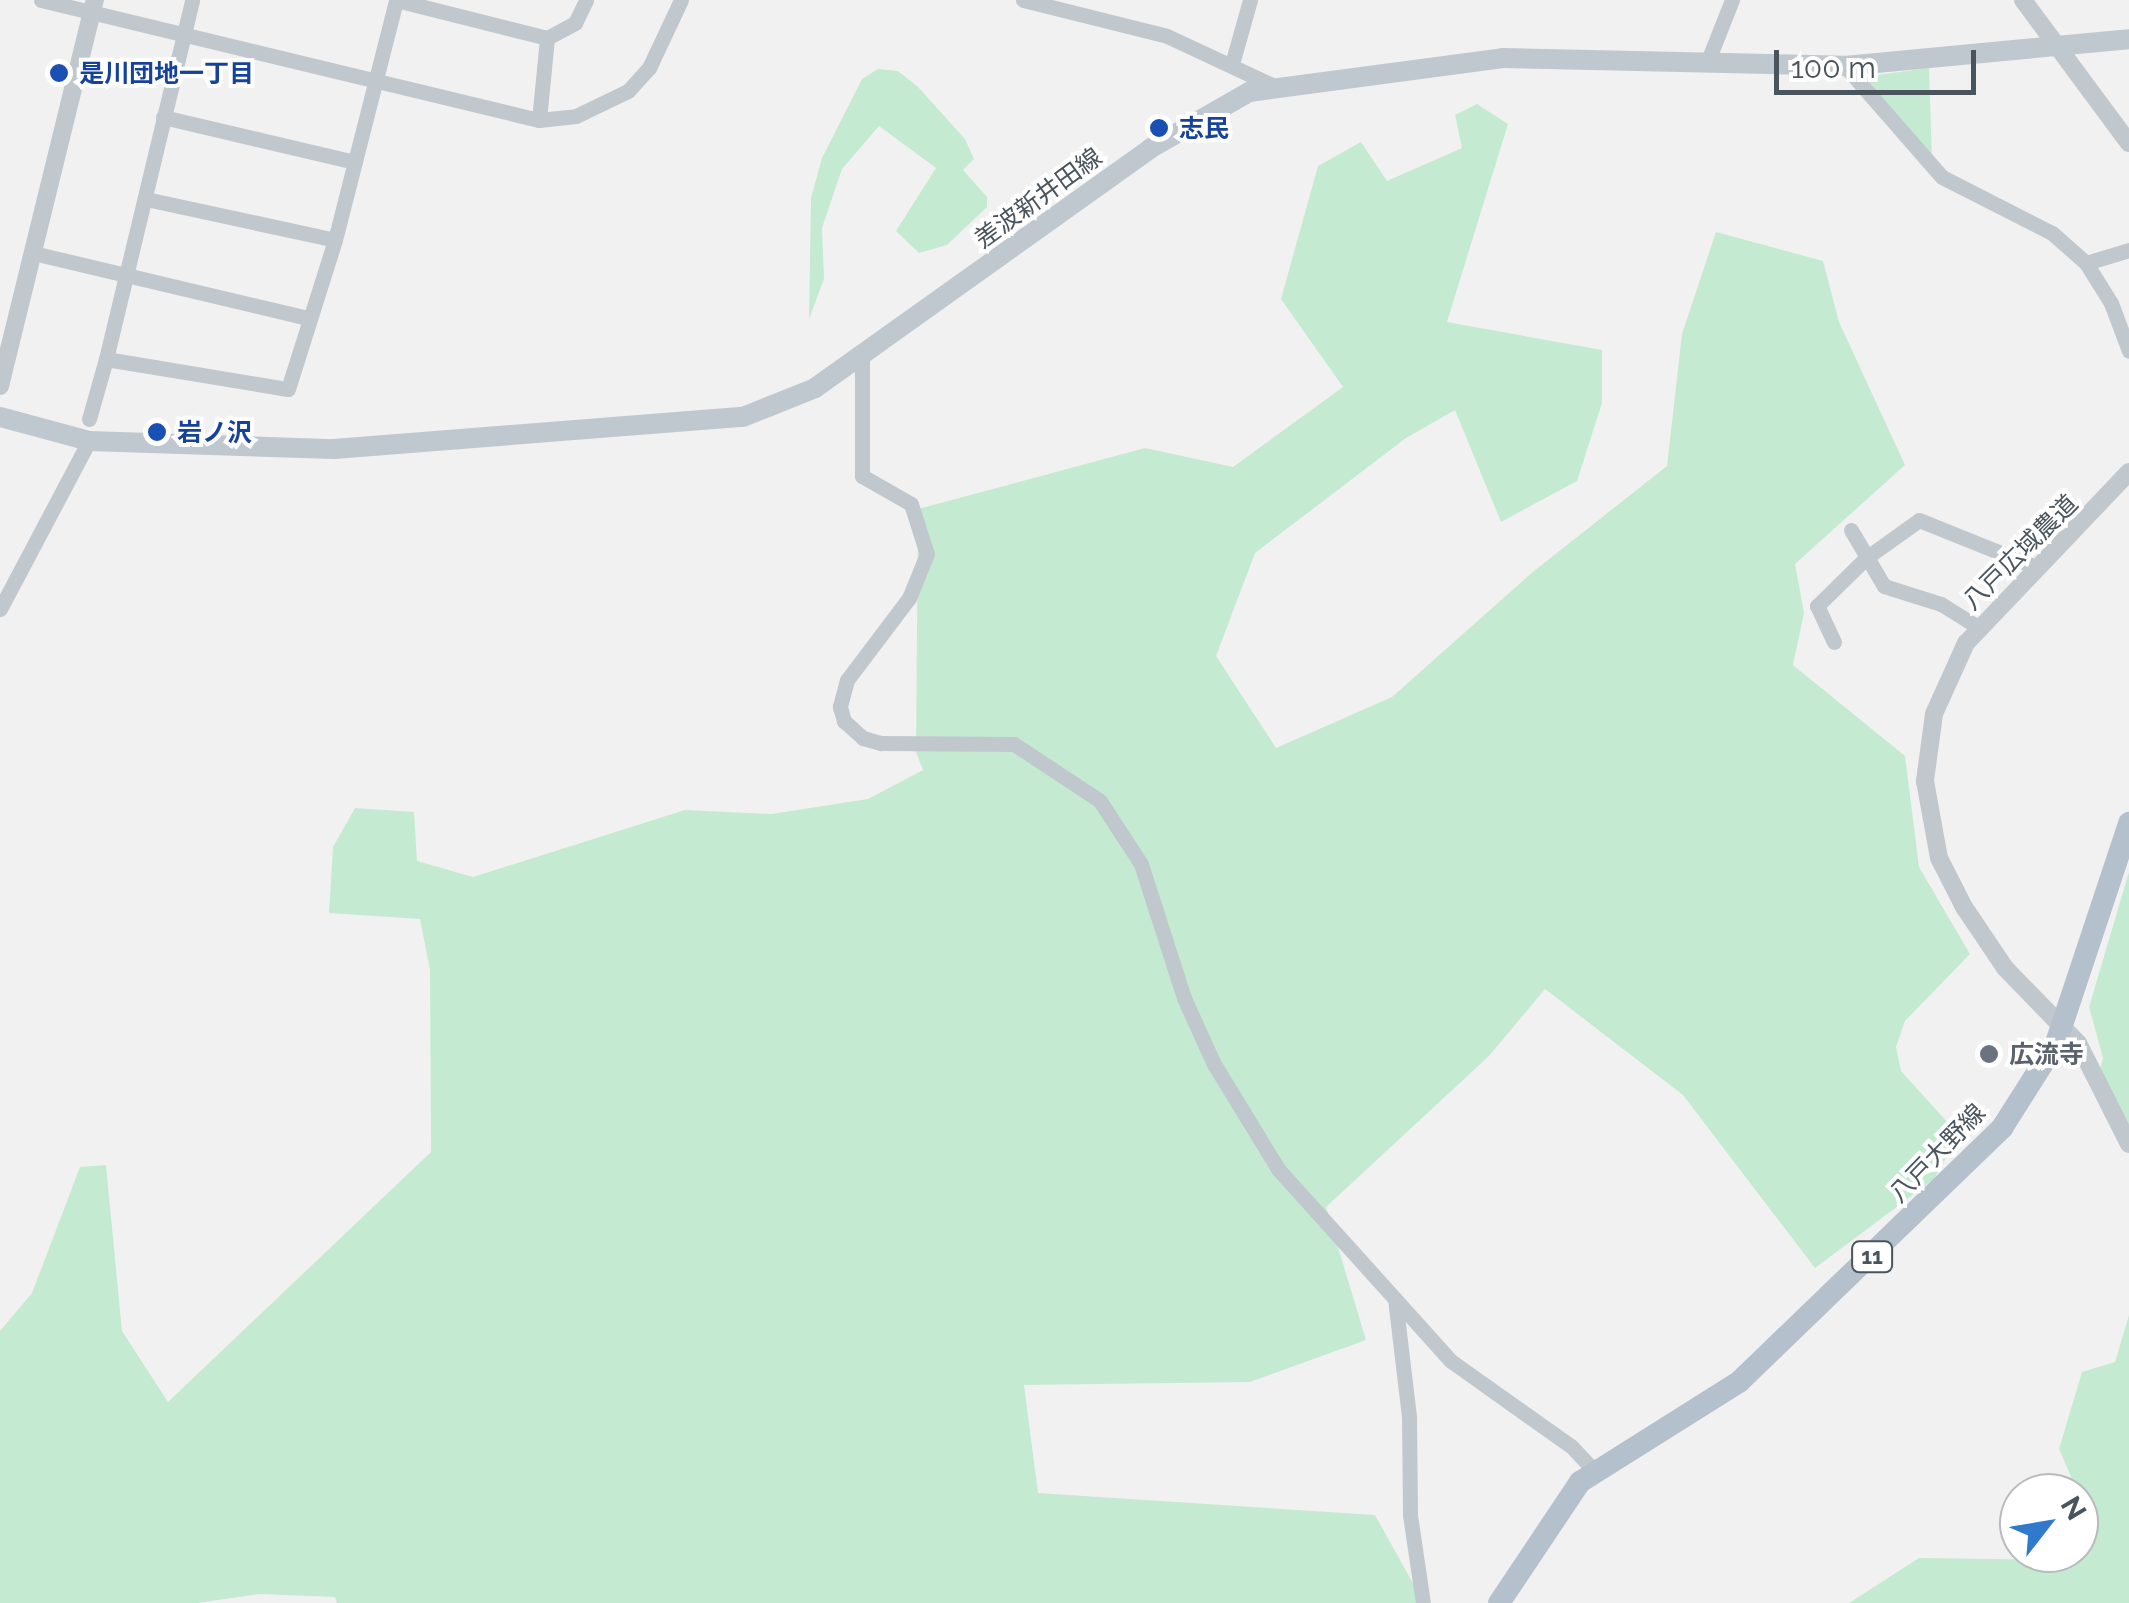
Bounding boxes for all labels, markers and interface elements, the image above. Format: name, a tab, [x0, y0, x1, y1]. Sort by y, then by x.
scale bar	[1779, 30, 1982, 92]
text: 100 m	[1791, 50, 1876, 85]
place label: 是川団地一丁目	[79, 58, 254, 88]
marker: 是川団地一丁目	[48, 62, 70, 84]
place label: 志民	[1179, 113, 1229, 143]
marker: 志民	[1148, 117, 1170, 139]
street label: 差波新井田線	[969, 142, 1107, 254]
place label: 岩ノ沢	[177, 417, 252, 447]
marker: 岩ノ沢	[146, 421, 168, 443]
street label: 八戸広域農道	[1956, 488, 2084, 616]
place label: 広流寺	[2009, 1039, 2084, 1069]
marker: 広流寺	[1978, 1043, 2000, 1065]
street label: 八戸大野線	[1883, 1098, 1991, 1208]
road number: 11	[1850, 1240, 1894, 1274]
north arrow	[1999, 1473, 2099, 1573]
text: N	[2054, 1491, 2093, 1526]

